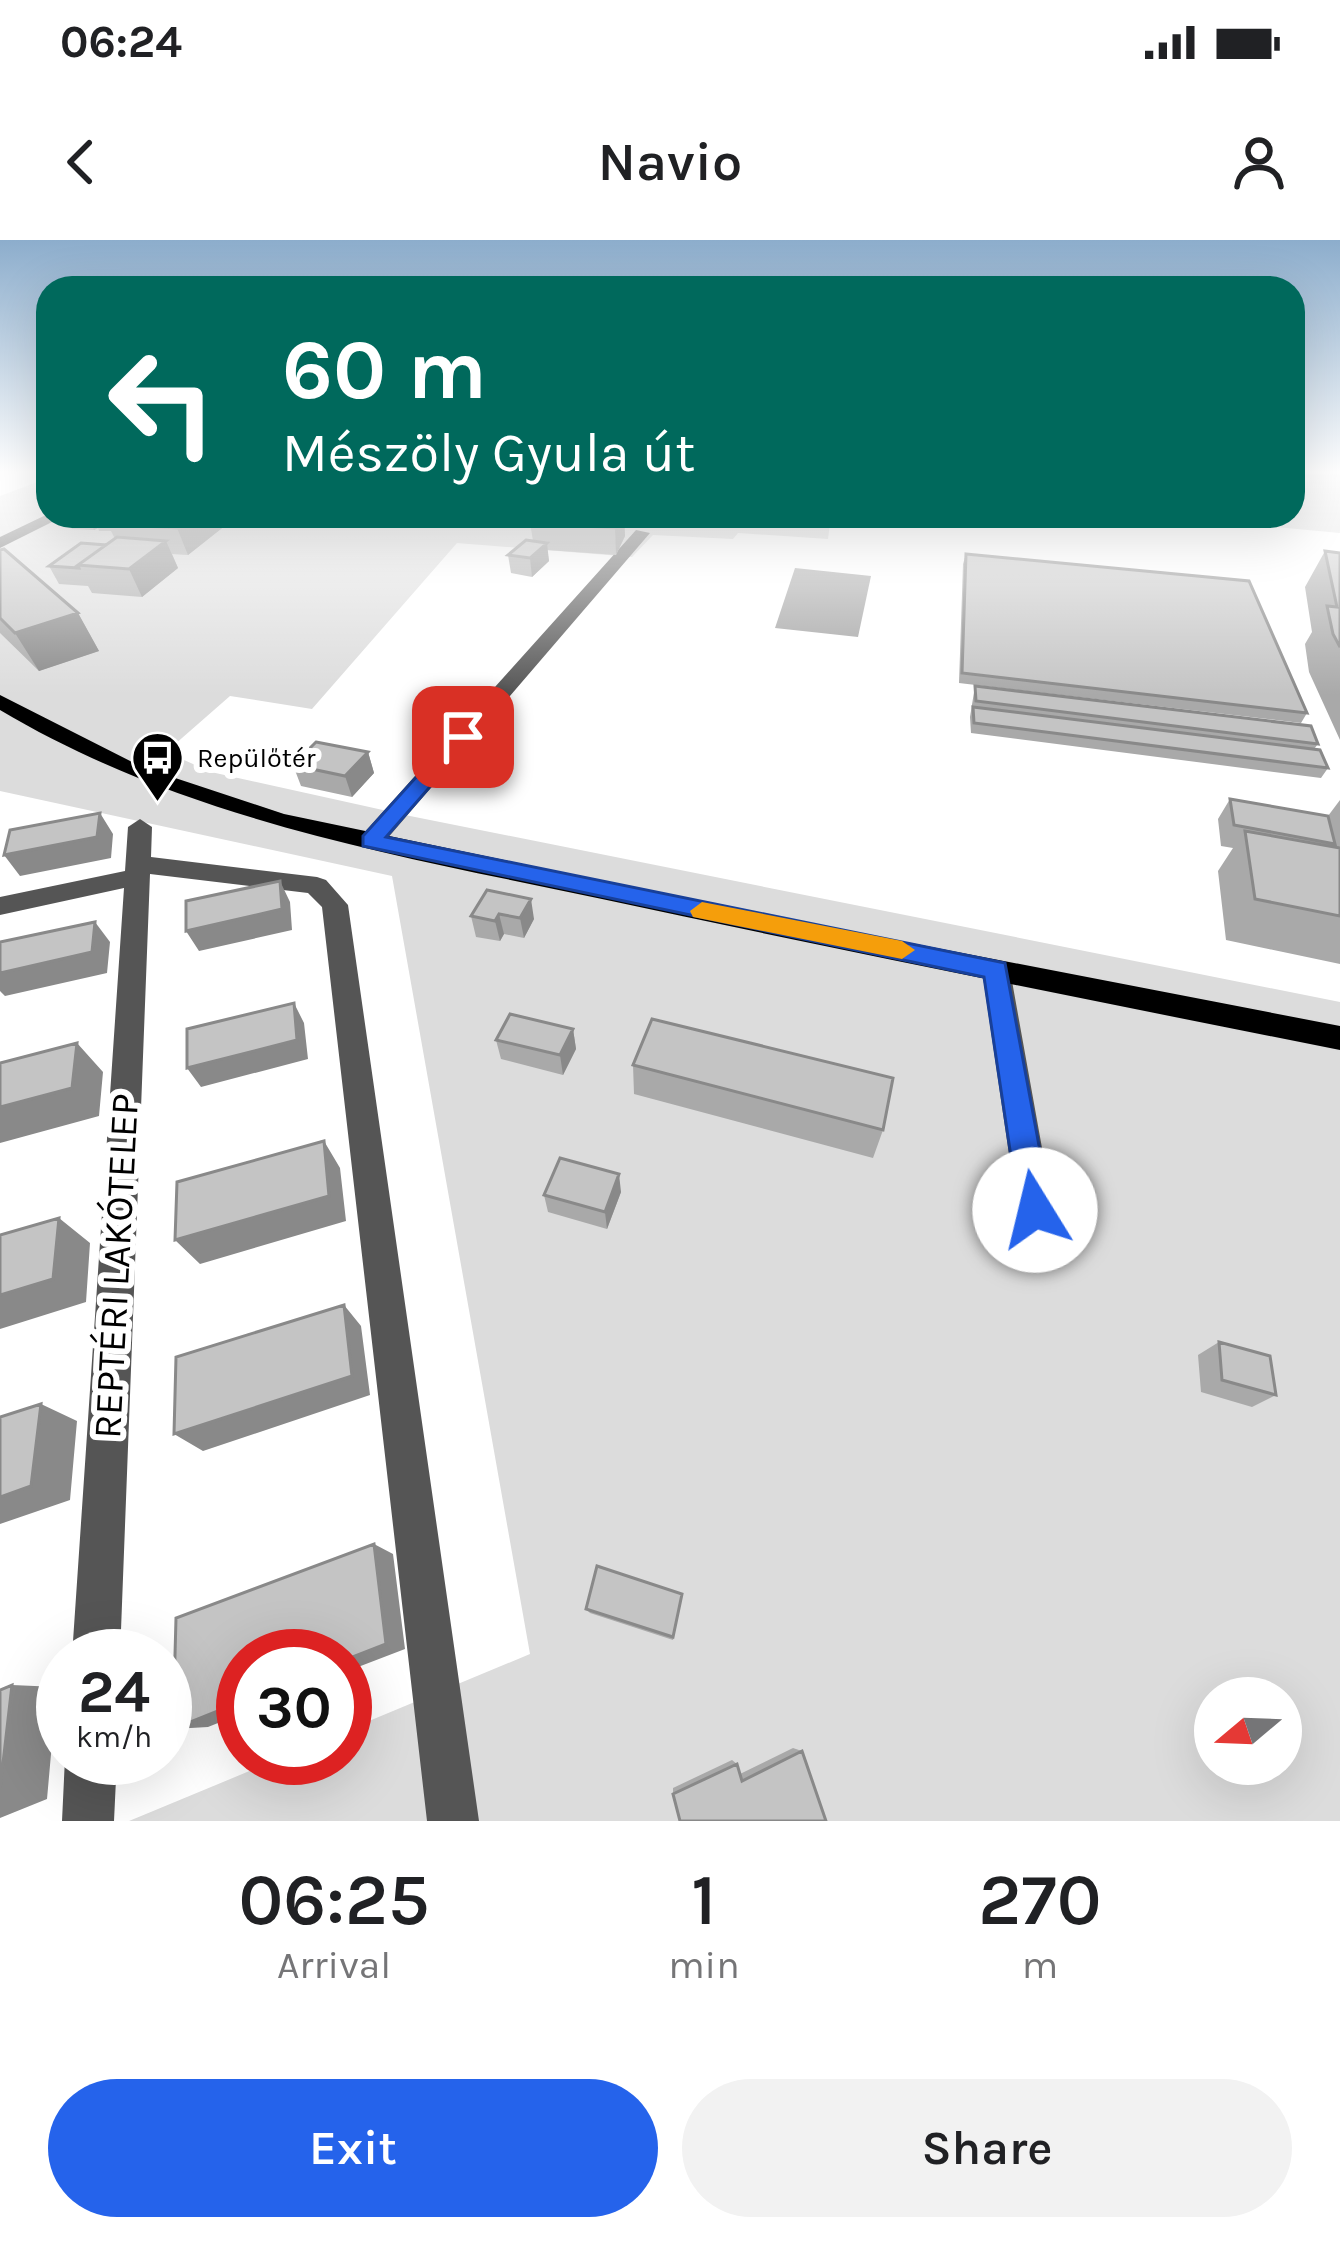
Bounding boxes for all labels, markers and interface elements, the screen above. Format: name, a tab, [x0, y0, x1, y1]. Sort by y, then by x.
text: 06:24	[60, 16, 182, 68]
icon: back	[48, 129, 114, 195]
icon: person	[1226, 129, 1292, 195]
text: Navio	[598, 130, 742, 194]
text: 60 m	[282, 321, 487, 419]
icon: left	[84, 324, 240, 480]
text: Mészöly Gyula út	[282, 421, 695, 485]
pin	[412, 686, 514, 788]
icon: arrive	[430, 704, 496, 770]
bus stop icon: Repülőtér	[130, 730, 186, 804]
place label: Repülőtér	[197, 742, 316, 774]
street label: REPTÉRI LAKÓTELEP	[84, 1092, 148, 1440]
position arrow	[972, 1147, 1098, 1273]
speed limit sign: 30	[216, 1629, 372, 1785]
text: 24	[78, 1657, 150, 1727]
north arrow	[1194, 1677, 1302, 1785]
map controls	[1194, 1677, 1302, 1785]
text: km/h	[76, 1719, 152, 1755]
text: 06:25	[239, 1858, 430, 1942]
text: 1	[691, 1858, 717, 1942]
text: 270	[978, 1858, 1101, 1942]
text: Arrival	[277, 1942, 391, 1988]
text: min	[668, 1942, 740, 1988]
text: m	[1022, 1942, 1058, 1988]
button: Exit	[48, 2079, 658, 2217]
button: Share	[682, 2079, 1292, 2217]

